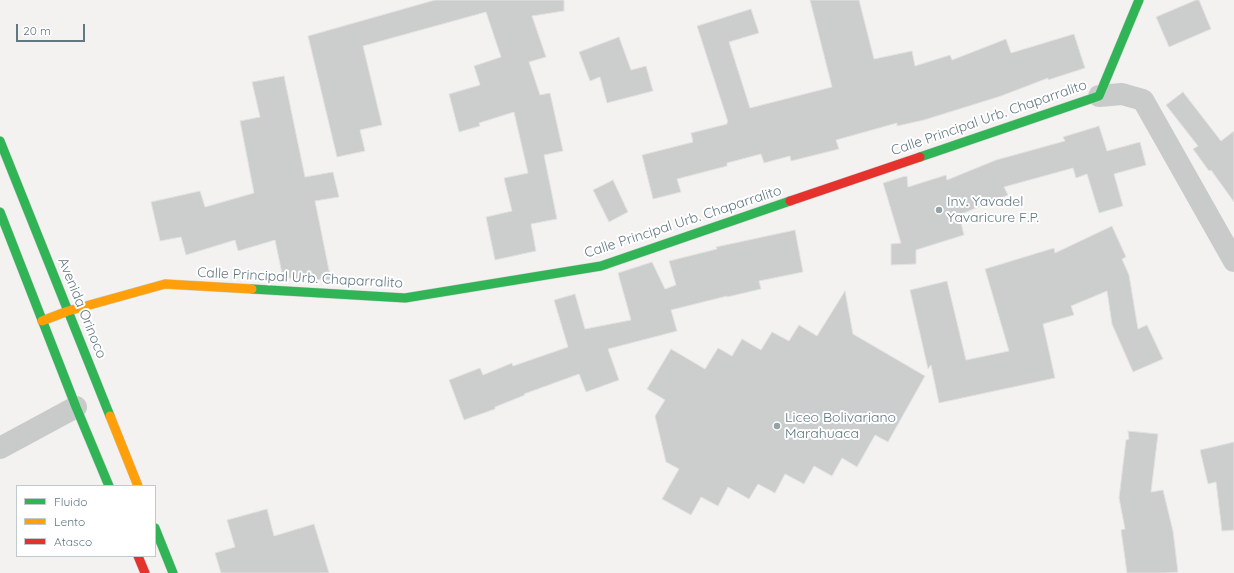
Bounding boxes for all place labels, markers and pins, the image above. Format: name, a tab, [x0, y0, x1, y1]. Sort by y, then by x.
place label: Inv. Yavadel Yavaricure F.P.	[947, 194, 1039, 226]
marker: Inv. Yavadel Yavaricure F.P.	[934, 205, 944, 215]
place label: Liceo Bolivariano Marahuaca	[785, 410, 896, 442]
marker: Liceo Bolivariano Marahuaca	[772, 421, 782, 431]

